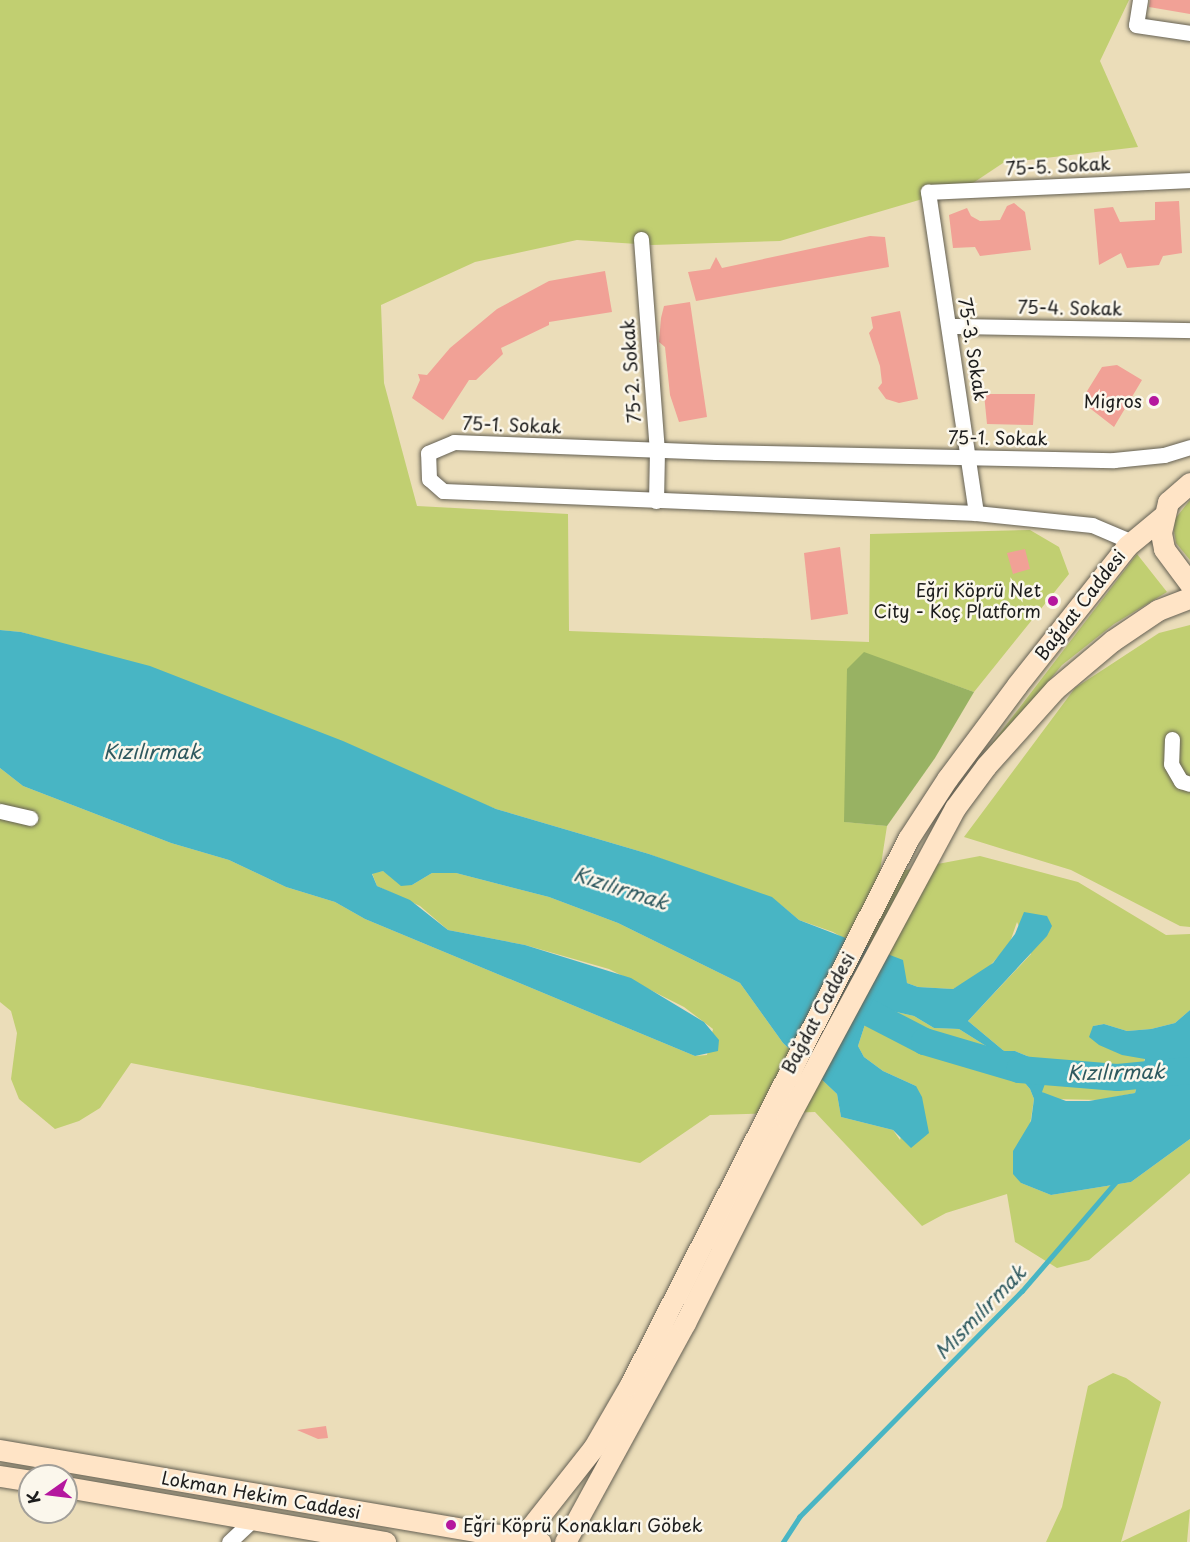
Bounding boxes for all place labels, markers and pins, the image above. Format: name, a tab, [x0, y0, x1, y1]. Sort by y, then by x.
place label: Migros	[1084, 390, 1142, 412]
marker: Migros	[1147, 394, 1161, 408]
place label: Eğri Köprü Net City - Koç Platform	[872, 580, 1041, 622]
marker: Eğri Köprü Net City - Koç Platform	[1046, 594, 1060, 608]
place label: Eğri Köprü Konakları Göbek	[463, 1514, 706, 1536]
marker: Eğri Köprü Konakları Göbek	[444, 1518, 458, 1532]

